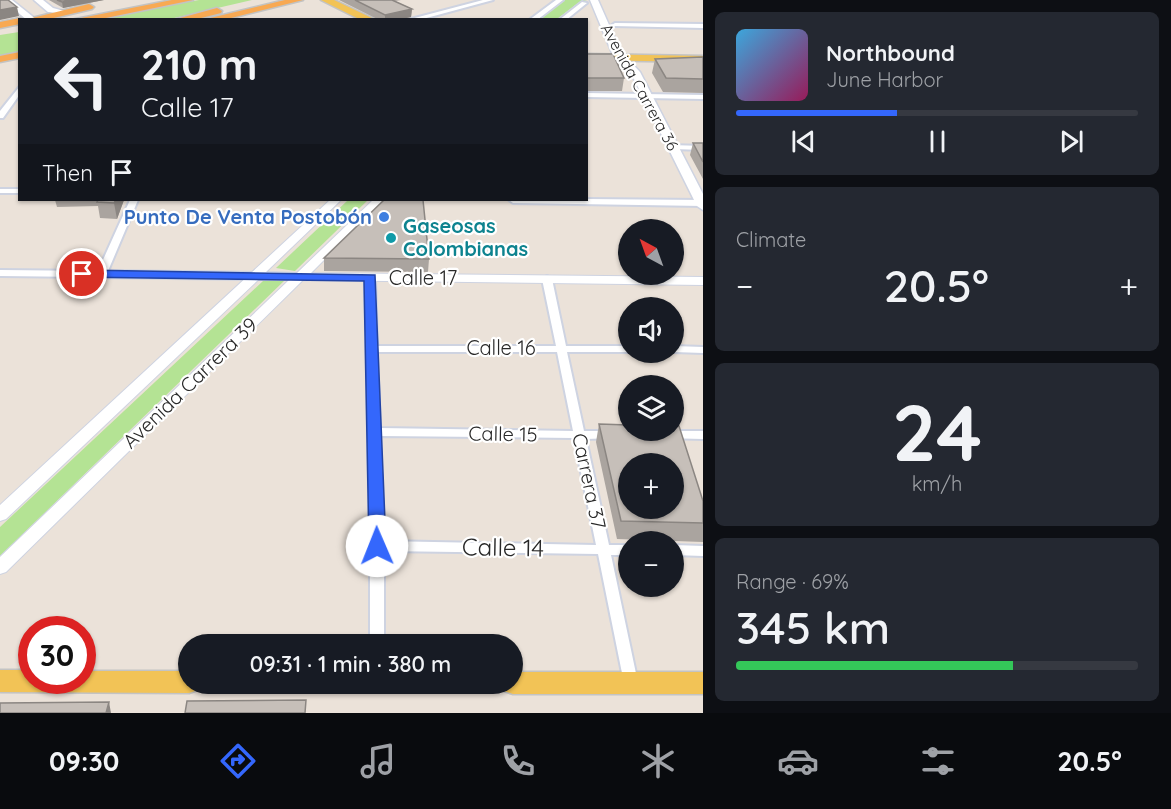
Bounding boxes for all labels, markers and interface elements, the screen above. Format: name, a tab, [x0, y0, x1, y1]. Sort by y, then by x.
street label: Avenida Carrera 36	[597, 20, 683, 154]
text: 210 m	[141, 38, 258, 91]
text: Northbound	[826, 39, 955, 67]
icon: left	[42, 42, 120, 120]
text: June Harbor	[826, 67, 943, 92]
text: Calle 17	[141, 90, 234, 124]
icon: previous	[787, 125, 820, 158]
icon: pause	[921, 125, 954, 158]
icon: next	[1055, 125, 1088, 158]
icon: arrive	[105, 156, 138, 189]
text: Then	[42, 159, 93, 187]
place label: Punto De Venta Postobón	[124, 204, 372, 229]
marker: Punto De Venta Postobón	[377, 210, 391, 224]
place label: Gaseosas Colombianas	[403, 213, 528, 261]
north arrow	[618, 219, 684, 285]
map controls	[618, 219, 684, 597]
text: Climate	[736, 227, 806, 252]
marker: Gaseosas Colombianas	[384, 231, 398, 245]
pin	[56, 248, 107, 299]
icon: arrive	[65, 257, 98, 290]
text: 20.5°	[884, 257, 989, 313]
street label: Calle 17	[389, 265, 457, 290]
text: −	[736, 265, 753, 306]
text: +	[1119, 265, 1138, 306]
button: sound	[618, 297, 684, 363]
street label: Avenida Carrera 39	[117, 312, 262, 453]
street label: Calle 16	[466, 335, 536, 360]
button: layers	[618, 375, 684, 441]
text: 24	[892, 383, 982, 481]
street label: Calle 15	[468, 420, 538, 447]
street label: Carrera 37	[567, 431, 612, 531]
button: +	[618, 453, 684, 519]
text: km/h	[912, 471, 962, 496]
position arrow	[345, 514, 409, 578]
street label: Calle 14	[462, 531, 544, 563]
button: −	[618, 531, 684, 597]
text: Range · 69%	[736, 569, 849, 594]
text: 345 km	[736, 599, 890, 655]
speed limit sign: 30	[18, 616, 96, 694]
text: 09:31 · 1 min · 380 m	[250, 650, 451, 678]
icon: directions	[217, 740, 259, 782]
icon: music	[357, 740, 399, 782]
icon: phone	[497, 740, 539, 782]
icon: climate	[637, 740, 679, 782]
icon: car	[777, 740, 819, 782]
icon: filters	[917, 740, 959, 782]
text: 09:30	[49, 744, 119, 778]
text: 20.5°	[1057, 744, 1122, 778]

